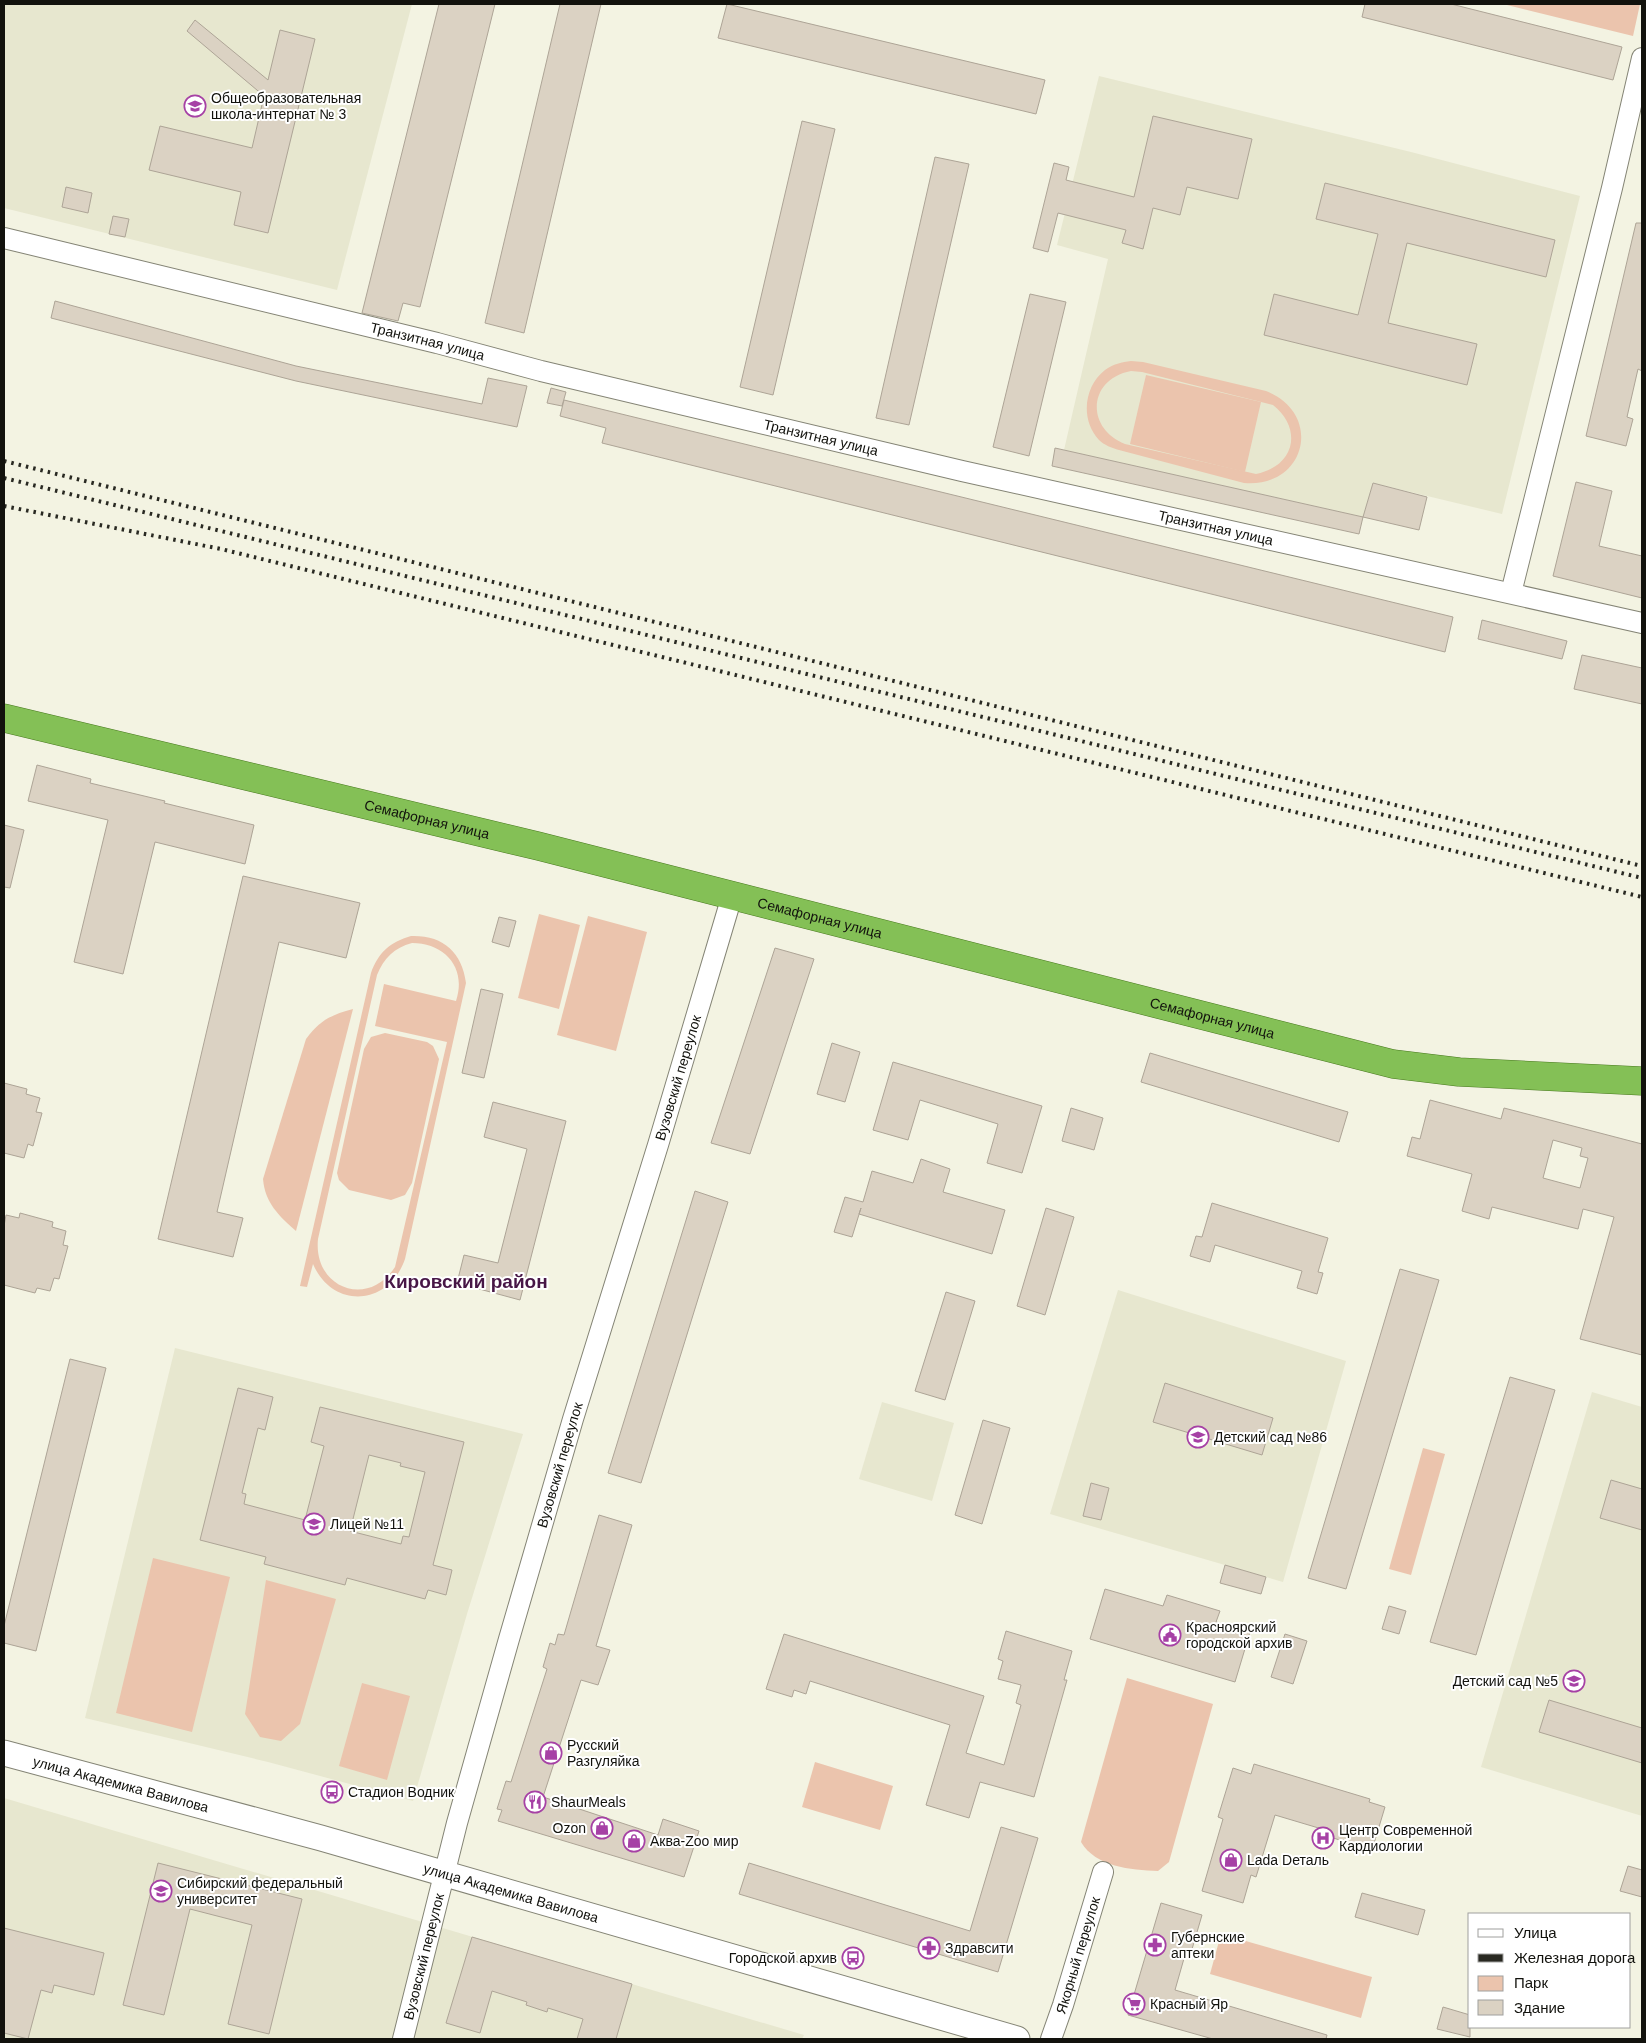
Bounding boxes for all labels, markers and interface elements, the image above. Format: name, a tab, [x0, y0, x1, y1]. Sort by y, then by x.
place label: Общеобразовательная школа-интернат № 3	[211, 90, 361, 122]
school or university icon: Общеобразовательная школа-интернат № 3	[183, 94, 207, 118]
street label: Транзитная улица	[369, 319, 487, 364]
street label: Транзитная улица	[762, 416, 880, 459]
street label: Транзитная улица	[1157, 507, 1275, 548]
street label: Семафорная улица	[363, 797, 491, 842]
street label: Семафорная улица	[756, 894, 884, 941]
street label: Семафорная улица	[1148, 994, 1276, 1042]
street label: Вузовский переулок	[652, 1012, 704, 1142]
district label: Кировский район	[384, 1271, 548, 1292]
street label: Вузовский переулок	[534, 1400, 586, 1530]
school or university icon: Детский сад №86	[1186, 1425, 1210, 1449]
place label: Детский сад №86	[1214, 1429, 1327, 1445]
school or university icon: Лицей №11	[302, 1512, 326, 1536]
place label: Лицей №11	[330, 1516, 404, 1532]
place label: Красноярский городской архив	[1186, 1619, 1292, 1651]
public building icon: Красноярский городской архив	[1158, 1623, 1182, 1647]
school or university icon: Детский сад №5	[1562, 1669, 1586, 1693]
place label: Детский сад №5	[1453, 1673, 1558, 1689]
place label: Русский Разгуляйка	[567, 1737, 640, 1769]
shop icon: Русский Разгуляйка	[539, 1741, 563, 1765]
street label: улица Академика Вавилова	[31, 1753, 211, 1816]
bus stop icon: Стадион Водник	[320, 1780, 344, 1804]
place label: Стадион Водник	[348, 1784, 455, 1800]
restaurant icon: ShаurMeals	[523, 1790, 547, 1814]
place label: ShаurMeals	[551, 1794, 626, 1810]
shop icon: Ozon	[590, 1816, 614, 1840]
place label: Ozon	[553, 1820, 586, 1836]
place label: Центр Современной Кардиологии	[1339, 1822, 1472, 1854]
hospital icon: Центр Современной Кардиологии	[1311, 1826, 1335, 1850]
shop icon: Аква-Zoo мир	[622, 1829, 646, 1853]
place label: Аква-Zoo мир	[650, 1833, 739, 1849]
shop icon: Lada Dеталь	[1219, 1848, 1243, 1872]
place label: Lada Dеталь	[1247, 1852, 1329, 1868]
street label: улица Академика Вавилова	[422, 1860, 600, 1926]
place label: Сибирский федеральный университет	[177, 1875, 343, 1907]
school or university icon: Сибирский федеральный университет	[149, 1879, 173, 1903]
street label: Вузовский переулок	[400, 1891, 447, 2022]
street label: Якорный переулок	[1053, 1894, 1103, 2016]
legend	[1468, 1913, 1631, 2028]
text: Улица	[1514, 1924, 1557, 1941]
place label: Губернские аптеки	[1171, 1929, 1245, 1961]
pharmacy icon: Губернские аптеки	[1143, 1933, 1167, 1957]
pharmacy icon: Здравсити	[917, 1936, 941, 1960]
place label: Здравсити	[945, 1940, 1014, 1956]
bus stop icon: Городской архив	[841, 1946, 865, 1970]
text: Железная дорога	[1514, 1949, 1636, 1966]
place label: Городской архив	[729, 1950, 837, 1966]
text: Парк	[1514, 1974, 1548, 1991]
supermarket icon: Красный Яр	[1122, 1992, 1146, 2016]
place label: Красный Яр	[1150, 1996, 1228, 2012]
text: Здание	[1514, 1999, 1565, 2016]

